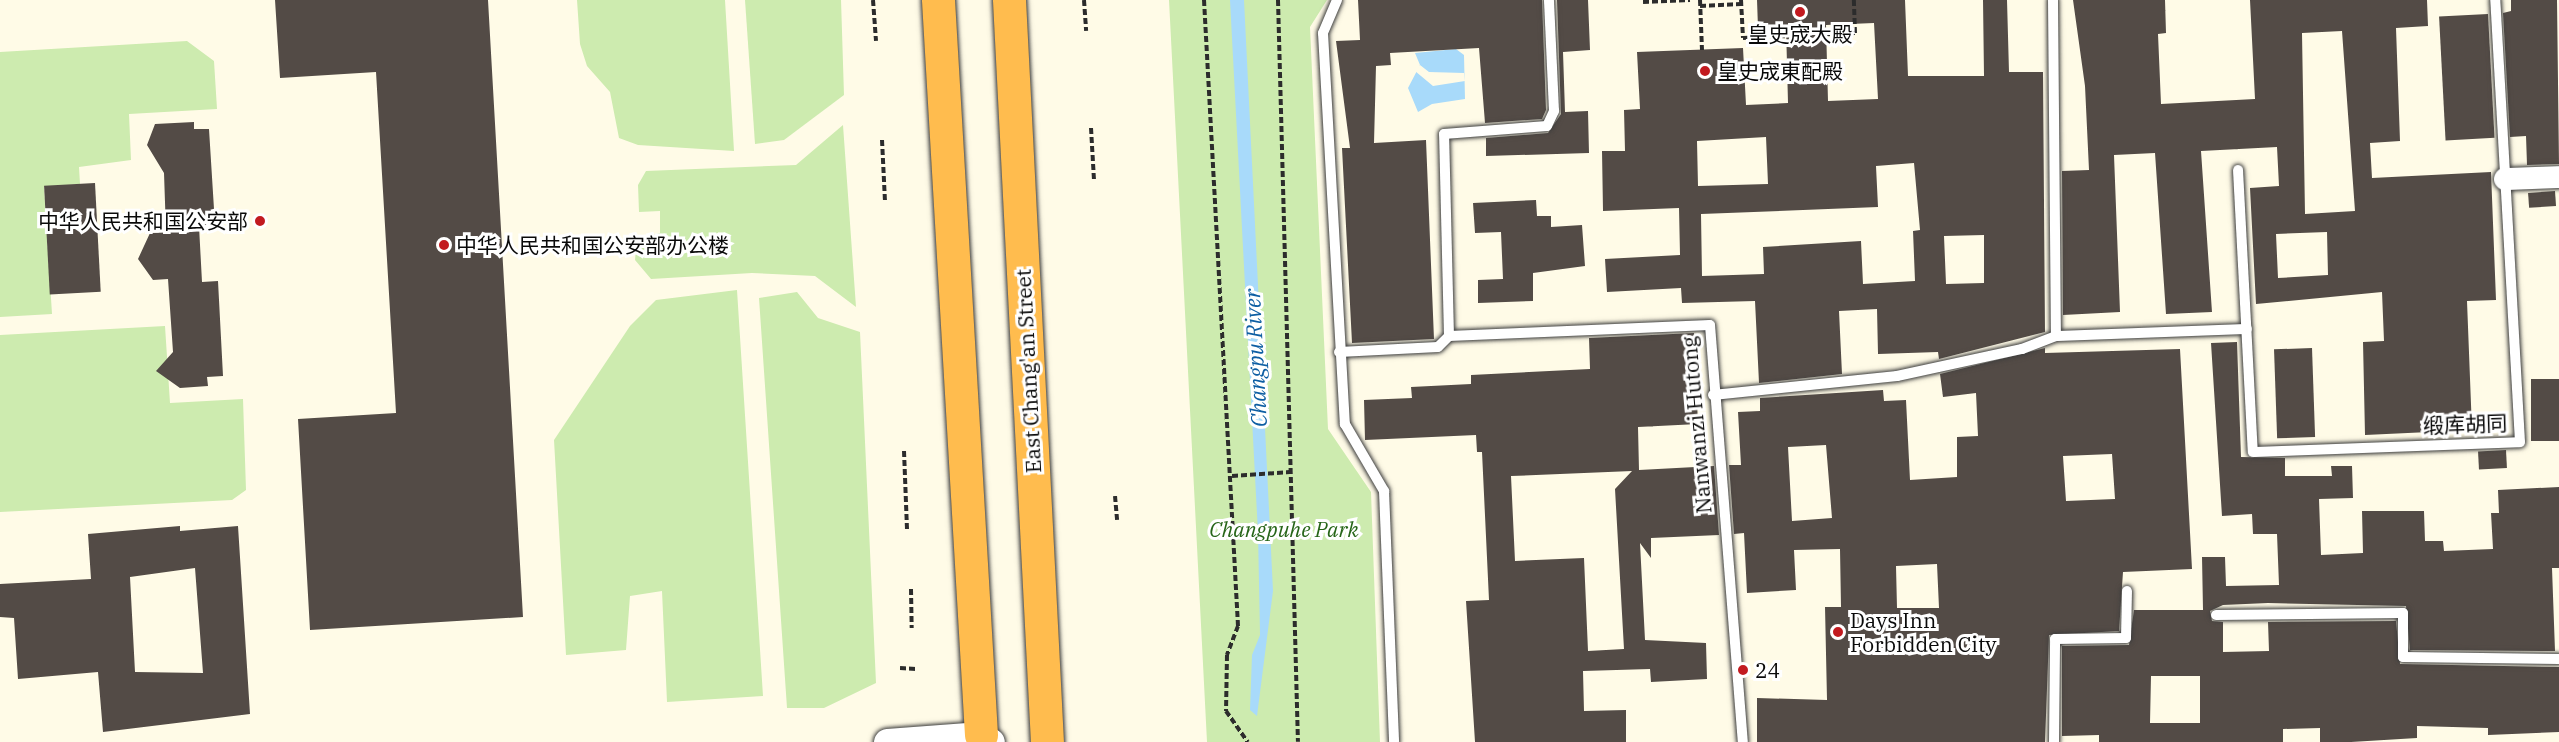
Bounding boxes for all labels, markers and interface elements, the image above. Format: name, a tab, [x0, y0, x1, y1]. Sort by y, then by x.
marker: 皇史宬大殿	[1793, 5, 1807, 19]
place label: 皇史宬大殿	[1748, 21, 1852, 47]
place label: 皇史宬東配殿	[1717, 58, 1843, 84]
marker: 皇史宬東配殿	[1698, 64, 1712, 78]
place label: 中华人民共和国公安部	[38, 208, 248, 234]
marker: 中华人民共和国公安部	[253, 214, 267, 228]
place label: 中华人民共和国公安部办公楼	[456, 232, 729, 258]
marker: 中华人民共和国公安部办公楼	[437, 238, 451, 252]
street label: East Chang'an Street	[1010, 268, 1046, 474]
water label: Changpu River	[1238, 288, 1272, 428]
street label: Nanwanzi Hutong	[1676, 335, 1716, 515]
street label: 缎库胡同	[2423, 410, 2507, 438]
park label: Changpuhe Park	[1209, 516, 1359, 542]
place label: Days Inn Forbidden City	[1850, 607, 1997, 657]
marker: Days Inn Forbidden City	[1831, 625, 1845, 639]
place label: 24	[1755, 657, 1780, 683]
marker: 24	[1736, 663, 1750, 677]

